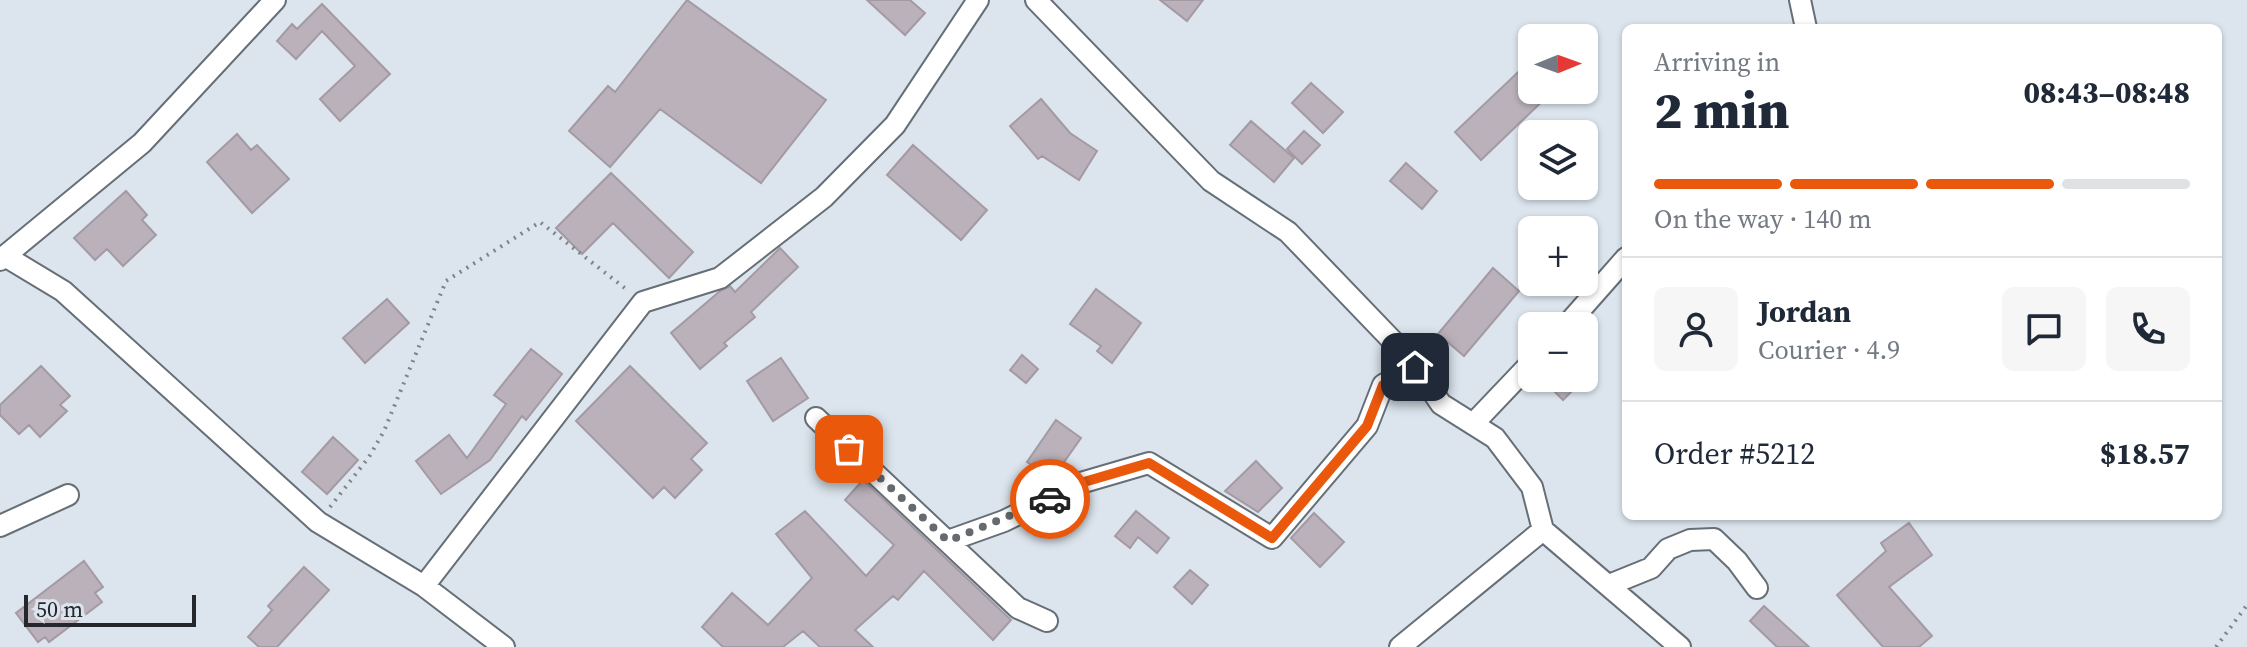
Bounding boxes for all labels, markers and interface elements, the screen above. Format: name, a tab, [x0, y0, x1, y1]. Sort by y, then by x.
north arrow	[1518, 24, 1598, 104]
map controls	[1518, 24, 1598, 392]
text: Arriving in	[1654, 44, 1780, 80]
text: 08:43–08:48	[2023, 72, 2190, 113]
text: 2 min	[1654, 74, 1790, 145]
button: layers	[1518, 120, 1598, 200]
text: On the way · 140 m	[1654, 201, 1872, 237]
button: +	[1518, 216, 1598, 296]
button: person	[1654, 287, 1738, 371]
button: chat	[2002, 287, 2086, 371]
button: phone	[2106, 287, 2190, 371]
text: Jordan	[1758, 291, 1851, 332]
button: −	[1518, 312, 1598, 392]
text: Courier · 4.9	[1758, 332, 1900, 368]
pin	[1381, 333, 1449, 401]
icon: home	[1393, 345, 1437, 389]
pin	[815, 415, 883, 483]
icon: bag	[827, 427, 871, 471]
text: Order #5212	[1654, 433, 1815, 474]
text: $18.57	[2100, 433, 2190, 474]
courier	[1010, 459, 1090, 539]
icon: car	[1028, 477, 1072, 521]
scale bar	[24, 591, 196, 627]
text: 50 m	[36, 594, 83, 624]

